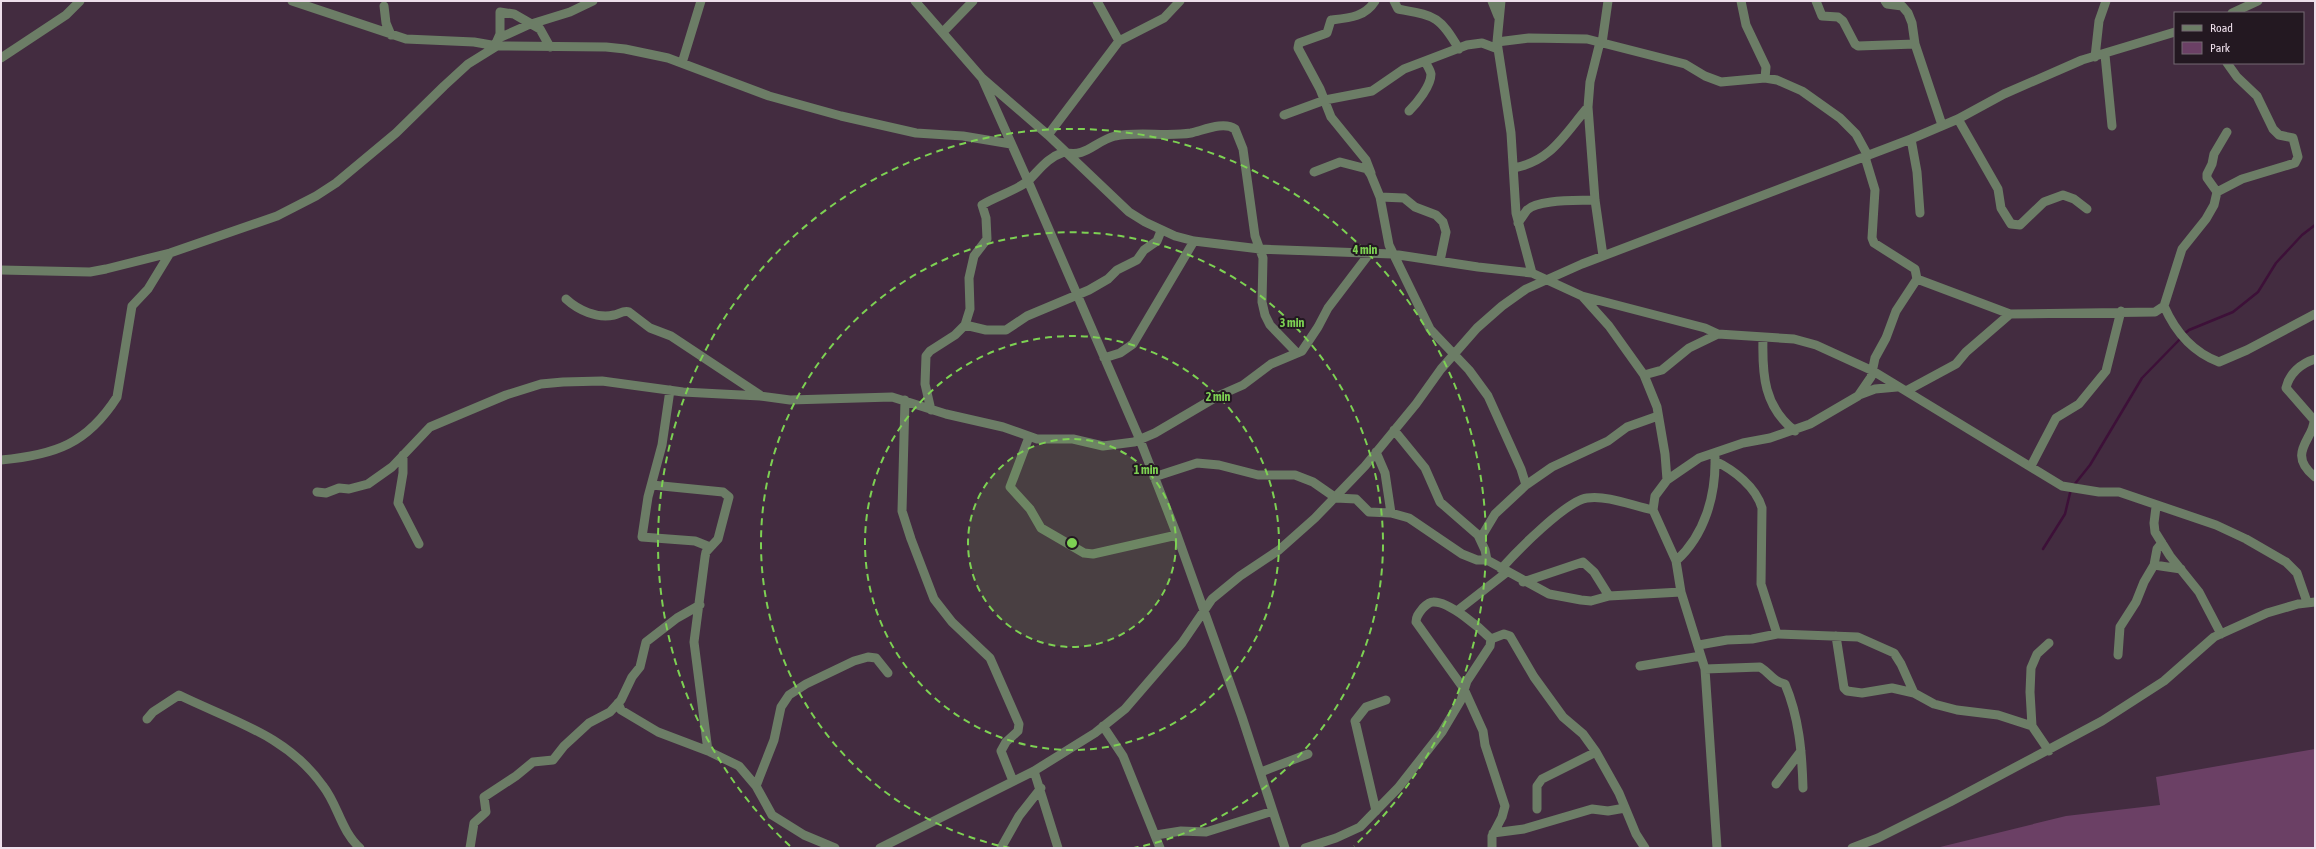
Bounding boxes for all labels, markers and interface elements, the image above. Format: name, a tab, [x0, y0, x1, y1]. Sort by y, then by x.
legend	[2174, 12, 2304, 64]
text: Road	[2210, 21, 2233, 35]
text: Park	[2210, 41, 2231, 55]
text: 4 min	[1352, 243, 1377, 257]
text: 3 min	[1280, 316, 1304, 330]
text: 2 min	[1206, 390, 1230, 404]
text: 1 min	[1134, 463, 1158, 477]
centre of rings	[1065, 536, 1079, 550]

